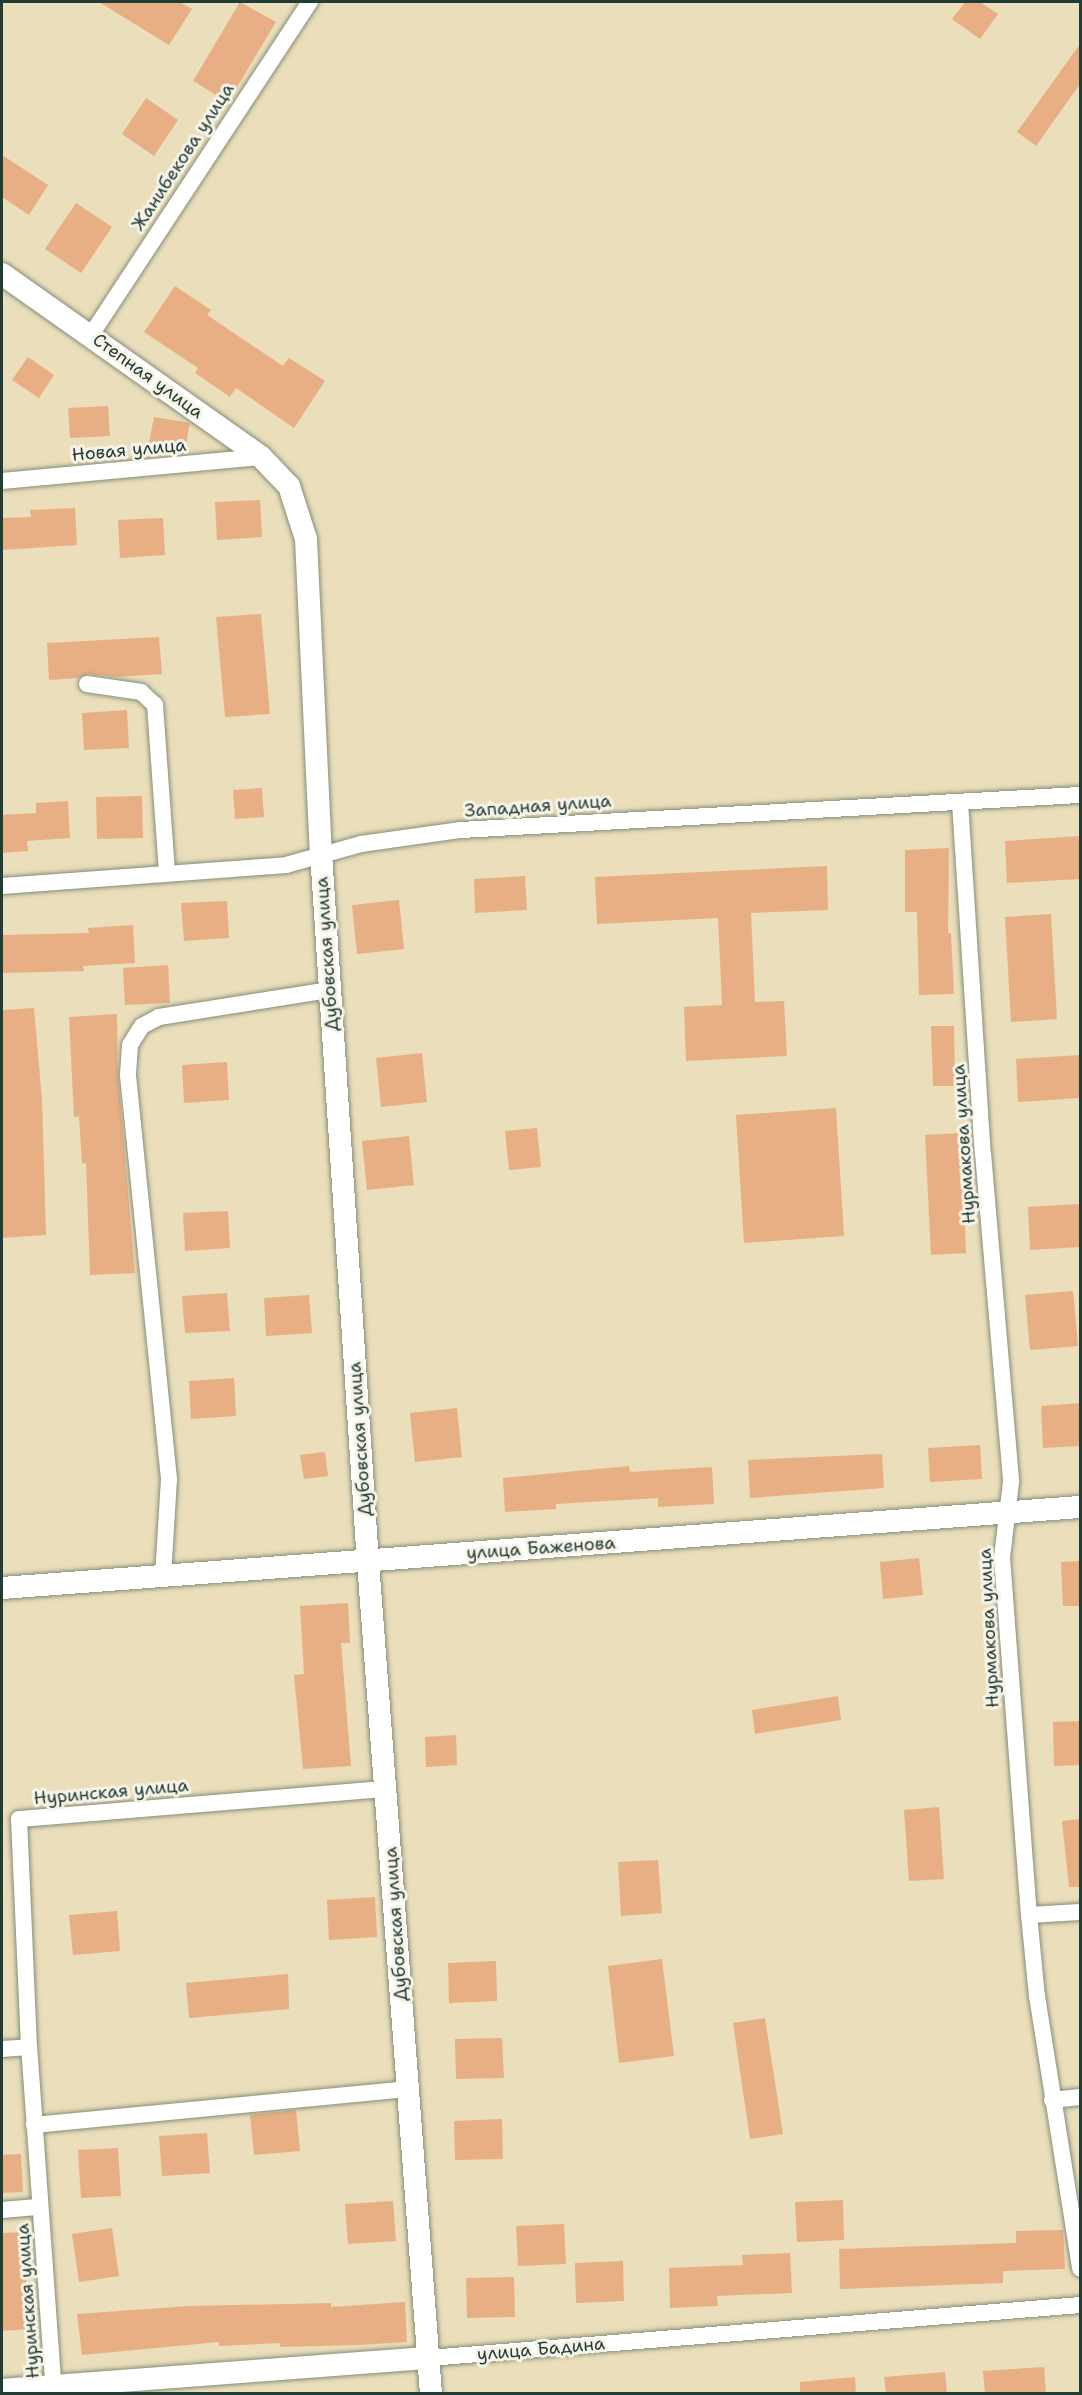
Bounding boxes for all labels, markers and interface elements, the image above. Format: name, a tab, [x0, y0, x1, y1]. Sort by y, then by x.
street label: Жанибекова улица	[127, 79, 239, 235]
street label: Степная улица	[89, 329, 207, 423]
street label: Новая улица	[71, 434, 187, 466]
street label: Западная улица	[464, 790, 612, 822]
street label: Дубовская улица	[311, 876, 343, 1032]
street label: Нурмакова улица	[948, 1063, 980, 1225]
street label: Дубовская улица	[344, 1361, 376, 1517]
street label: улица Баженова	[466, 1532, 616, 1564]
street label: Нурмакова улица	[974, 1548, 1004, 1708]
street label: Нуринская улица	[33, 1774, 189, 1810]
street label: Дубовская улица	[380, 1846, 412, 2002]
street label: Нуринская улица	[12, 2223, 44, 2379]
street label: улица Бадина	[476, 2333, 606, 2365]

